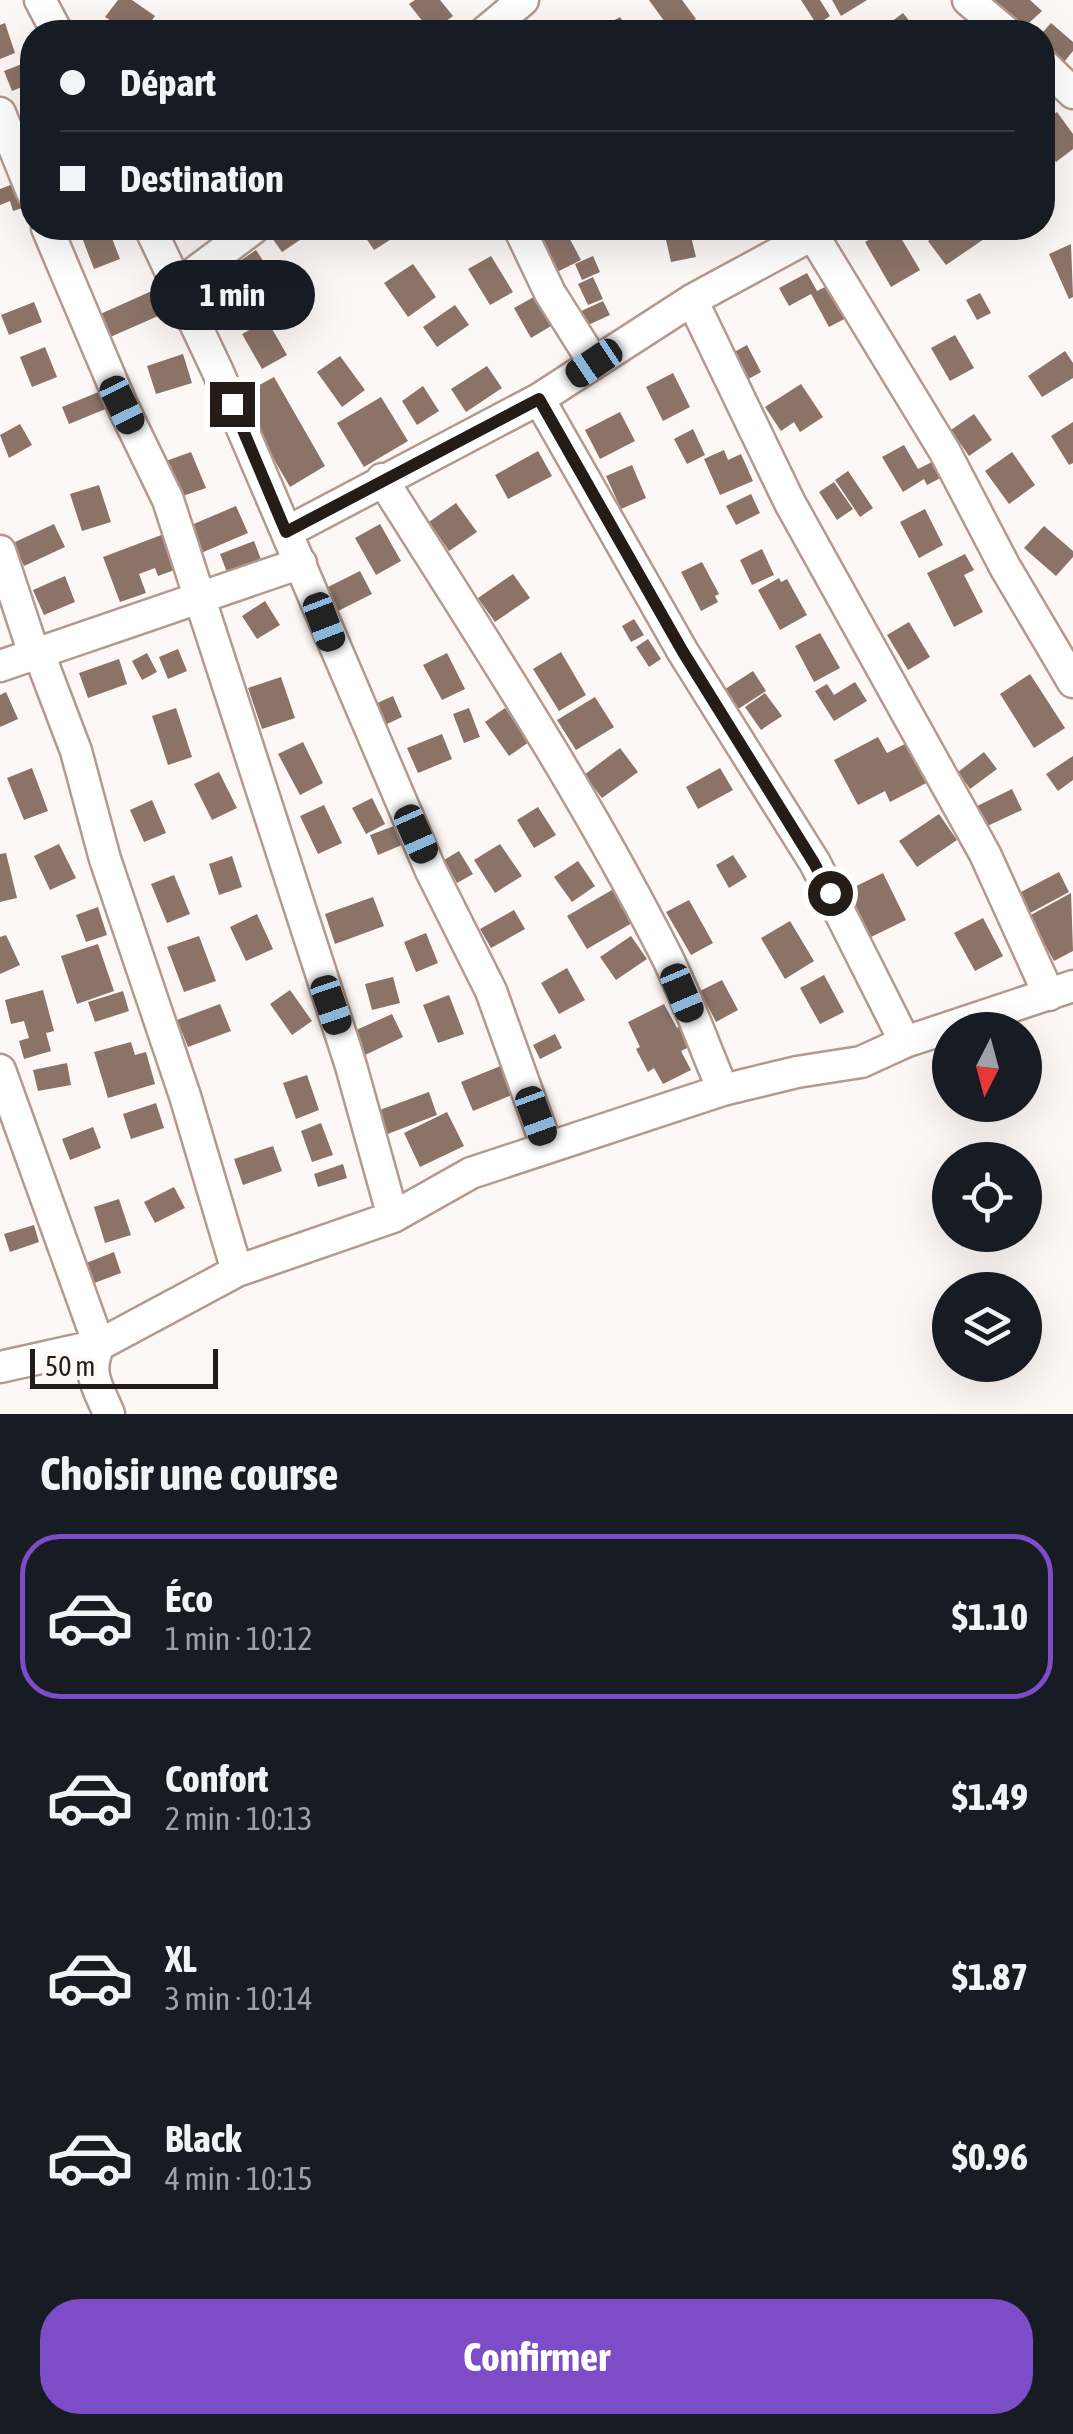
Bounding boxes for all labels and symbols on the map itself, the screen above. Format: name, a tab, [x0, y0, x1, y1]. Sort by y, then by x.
callout: 1 min	[150, 259, 314, 329]
car	[561, 334, 627, 392]
car	[95, 371, 149, 439]
route end	[210, 382, 255, 427]
car	[299, 589, 349, 655]
car	[390, 800, 442, 868]
route start	[808, 871, 853, 916]
car	[656, 960, 708, 1026]
car	[307, 972, 355, 1038]
north arrow	[932, 1012, 1042, 1122]
car	[512, 1083, 560, 1149]
scale bar	[30, 1344, 218, 1388]

